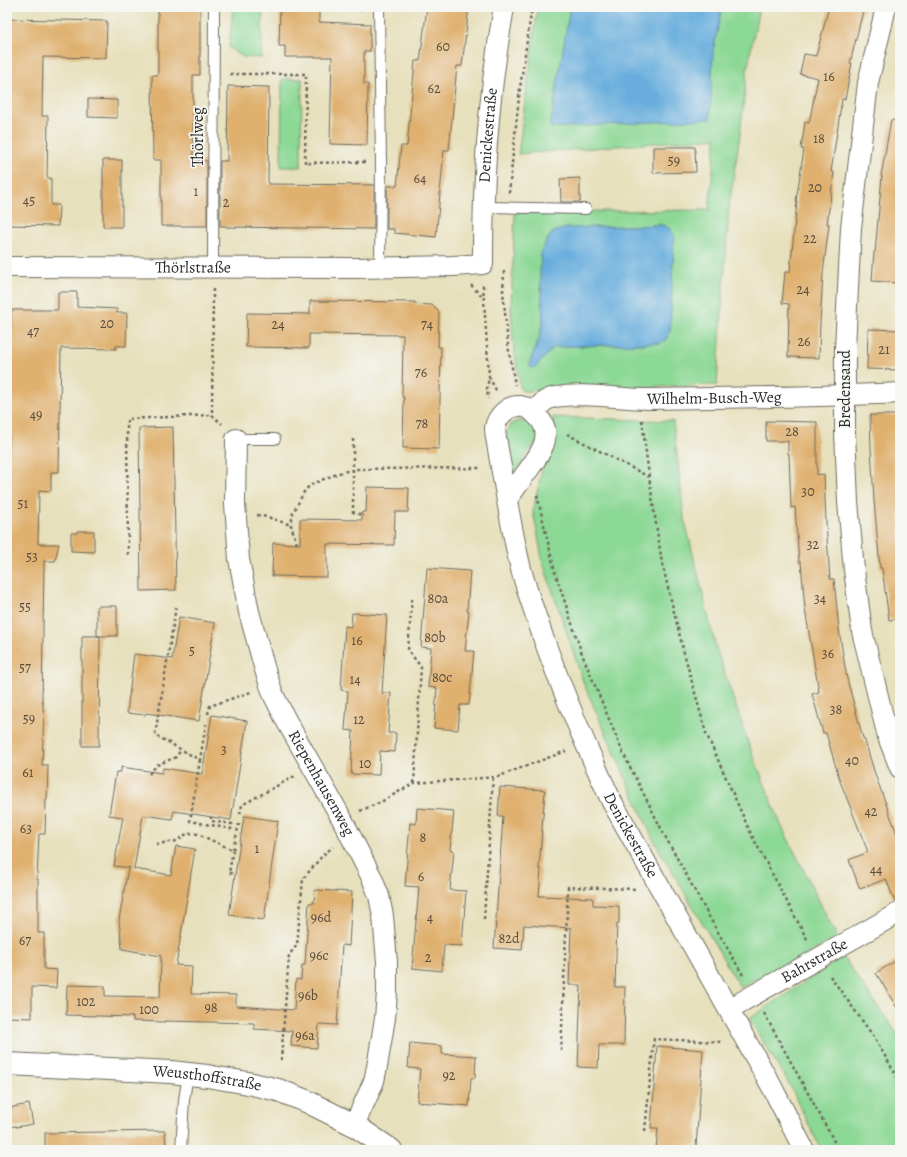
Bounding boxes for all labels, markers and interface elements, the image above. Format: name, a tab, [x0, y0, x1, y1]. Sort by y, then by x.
house number: 60	[436, 37, 450, 56]
house number: 16	[823, 67, 835, 86]
house number: 62	[427, 79, 441, 98]
street label: Denickestraße	[474, 87, 503, 183]
street label: Thörlweg	[187, 107, 209, 167]
house number: 18	[813, 129, 825, 148]
house number: 59	[668, 151, 680, 170]
house number: 64	[414, 169, 426, 188]
house number: 20	[808, 178, 822, 197]
house number: 1	[194, 182, 199, 201]
house number: 45	[23, 191, 35, 210]
house number: 2	[223, 193, 230, 212]
house number: 22	[803, 229, 817, 248]
street label: Thörlstraße	[155, 256, 231, 279]
house number: 24	[797, 280, 810, 299]
house number: 20	[100, 314, 114, 333]
house number: 24	[272, 315, 285, 334]
house number: 74	[421, 315, 433, 334]
house number: 47	[27, 322, 39, 341]
house number: 26	[797, 332, 811, 351]
house number: 21	[878, 340, 890, 359]
street label: Bredensand	[834, 349, 856, 428]
house number: 76	[415, 363, 427, 382]
street label: Wilhelm-Busch-Weg	[646, 386, 782, 410]
house number: 49	[30, 405, 42, 424]
house number: 78	[416, 414, 429, 433]
house number: 28	[785, 422, 799, 441]
house number: 30	[801, 482, 815, 501]
house number: 51	[18, 494, 29, 513]
house number: 32	[807, 535, 820, 554]
house number: 53	[26, 547, 38, 566]
house number: 80a	[428, 589, 449, 608]
house number: 34	[814, 589, 826, 608]
house number: 55	[19, 597, 31, 616]
house number: 80b	[424, 628, 446, 647]
house number: 16	[351, 631, 363, 650]
house number: 5	[189, 641, 195, 660]
house number: 36	[822, 644, 834, 663]
house number: 57	[19, 658, 31, 677]
house number: 80c	[432, 668, 452, 687]
house number: 14	[349, 670, 361, 689]
house number: 38	[830, 700, 843, 719]
house number: 59	[23, 709, 35, 728]
house number: 12	[353, 710, 365, 729]
street label: Riepenhausenweg	[283, 726, 360, 840]
house number: 3	[221, 740, 227, 759]
house number: 40	[845, 751, 859, 770]
house number: 10	[359, 754, 371, 773]
house number: 61	[22, 763, 34, 782]
street label: Denickestraße	[598, 789, 663, 882]
house number: 42	[865, 802, 878, 821]
house number: 63	[20, 819, 32, 838]
house number: 8	[420, 828, 427, 847]
house number: 1	[255, 839, 260, 858]
house number: 44	[870, 860, 882, 879]
house number: 6	[418, 867, 424, 886]
house number: 96d	[311, 908, 332, 927]
house number: 4	[427, 908, 433, 927]
house number: 82d	[499, 929, 520, 948]
house number: 67	[19, 931, 31, 950]
street label: Bahrstraße	[777, 933, 852, 988]
house number: 96c	[310, 946, 328, 965]
house number: 2	[425, 948, 432, 967]
house number: 96b	[298, 986, 318, 1005]
house number: 102	[77, 992, 96, 1011]
house number: 98	[204, 998, 218, 1017]
house number: 100	[139, 1000, 159, 1019]
house number: 96a	[295, 1026, 315, 1045]
street label: Weusthoffstraße	[151, 1060, 264, 1097]
house number: 92	[442, 1066, 456, 1085]

